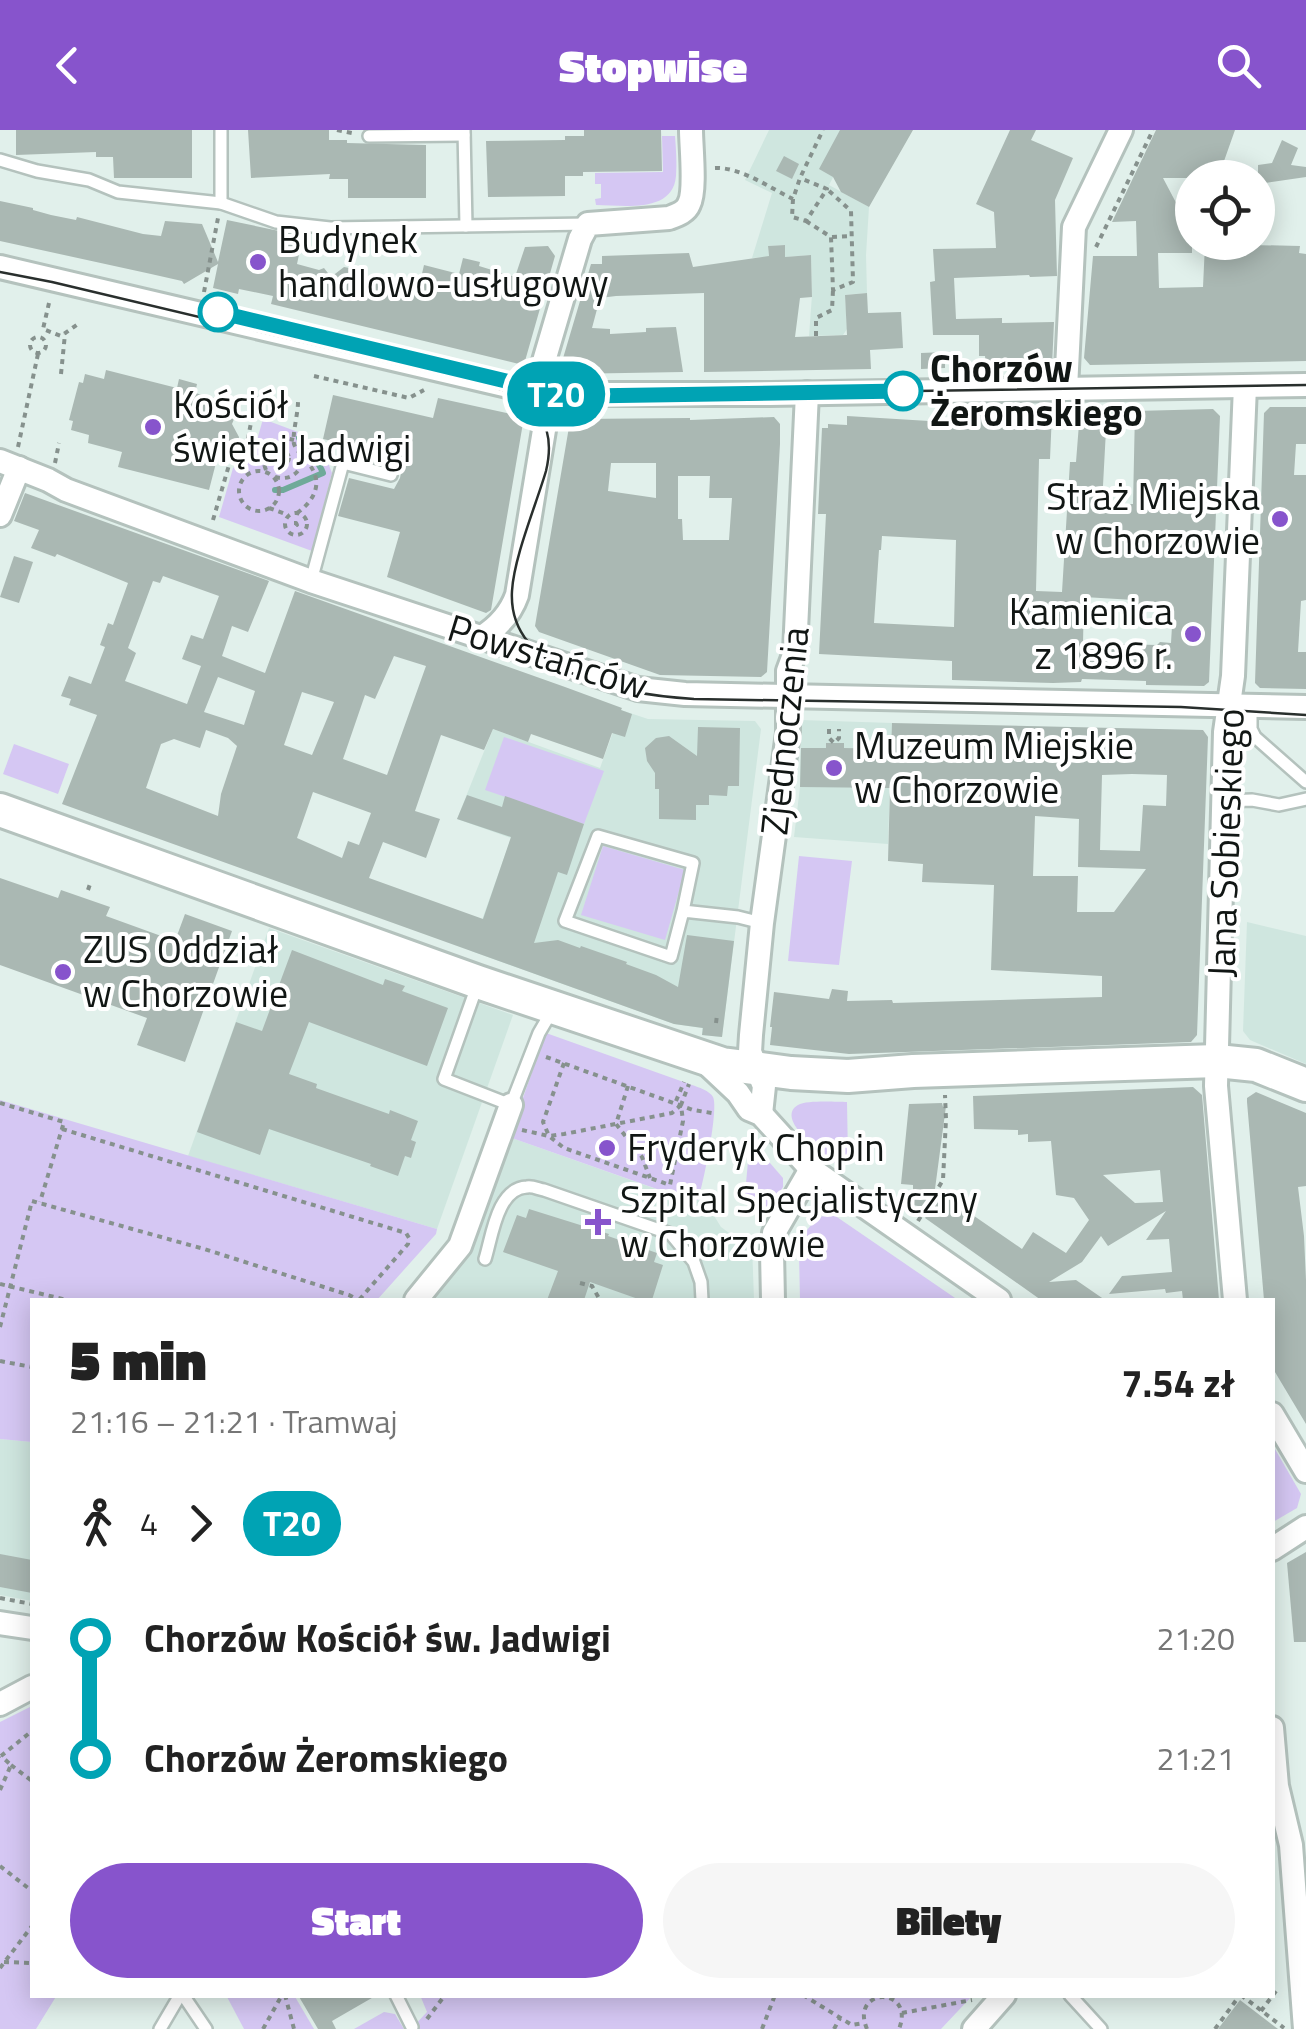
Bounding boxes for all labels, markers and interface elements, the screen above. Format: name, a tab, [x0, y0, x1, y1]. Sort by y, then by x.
text: Stopwise	[559, 31, 747, 99]
icon: back	[40, 38, 95, 93]
icon: search	[1211, 38, 1266, 93]
map controls	[1175, 160, 1275, 260]
button: locate	[1175, 160, 1275, 260]
place label: Budynek handlowo-usługowy	[278, 210, 609, 312]
marker: Budynek handlowo-usługowy	[247, 251, 269, 273]
unlabelled marker	[199, 293, 237, 331]
place label: Chorzów Żeromskiego	[930, 339, 1143, 441]
line badge: T20	[498, 362, 614, 426]
text: T20	[527, 367, 585, 421]
marker: Chorzów Żeromskiego	[884, 372, 922, 410]
place label: Kościół świętej Jadwigi	[173, 375, 411, 477]
marker: Kościół świętej Jadwigi	[142, 416, 164, 438]
place label: Straż Miejska w Chorzowie	[1046, 467, 1260, 569]
marker: Straż Miejska w Chorzowie	[1269, 508, 1291, 530]
place label: Kamienica z 1896 r.	[1009, 582, 1173, 684]
street label: Powstańców	[441, 598, 656, 714]
marker: Kamienica z 1896 r.	[1182, 623, 1204, 645]
street label: Zjednoczenia	[744, 624, 824, 838]
street label: Jana Sobieskiego	[1191, 708, 1259, 978]
place label: Muzeum Miejskie w Chorzowie	[854, 716, 1134, 818]
marker: Muzeum Miejskie w Chorzowie	[823, 757, 845, 779]
place label: ZUS Oddział w Chorzowie	[83, 920, 288, 1022]
marker: ZUS Oddział w Chorzowie	[52, 961, 74, 983]
place label: Fryderyk Chopin	[627, 1118, 885, 1176]
marker: Fryderyk Chopin	[596, 1137, 618, 1159]
place label: Szpital Specjalistyczny w Chorzowie	[620, 1170, 978, 1272]
marker: Szpital Specjalistyczny w Chorzowie	[585, 1209, 611, 1235]
text: 5 min	[70, 1318, 207, 1401]
text: 7.54 zł	[1121, 1354, 1235, 1412]
text: 21:16 – 21:21 · Tramwaj	[70, 1397, 398, 1445]
icon: walk	[70, 1496, 125, 1551]
icon: forward	[173, 1496, 228, 1551]
text: T20	[263, 1496, 321, 1550]
text: 4	[140, 1499, 158, 1547]
text: Chorzów Kościół św. Jadwigi	[144, 1609, 611, 1667]
text: 21:20	[1156, 1614, 1235, 1662]
text: Chorzów Żeromskiego	[144, 1729, 508, 1787]
text: 21:21	[1156, 1734, 1235, 1782]
button: Start	[70, 1863, 643, 1978]
button: Bilety	[663, 1863, 1235, 1978]

